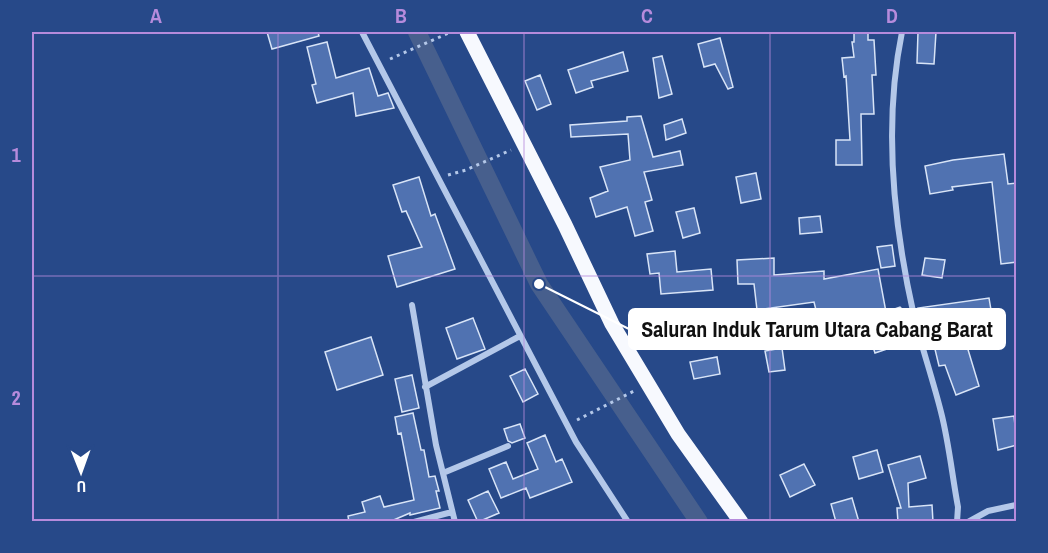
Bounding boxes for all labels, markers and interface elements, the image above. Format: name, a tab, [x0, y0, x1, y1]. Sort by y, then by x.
text: A	[150, 2, 162, 29]
text: B	[395, 2, 407, 29]
text: C	[641, 2, 653, 29]
text: D	[886, 2, 898, 29]
text: 1	[11, 141, 21, 168]
callout: Saluran Induk Tarum Utara Cabang Barat	[629, 309, 1005, 349]
text: Saluran Induk Tarum Utara Cabang Barat	[641, 314, 993, 344]
text: 2	[11, 384, 21, 411]
north arrow	[51, 442, 111, 502]
text: U	[76, 476, 86, 498]

